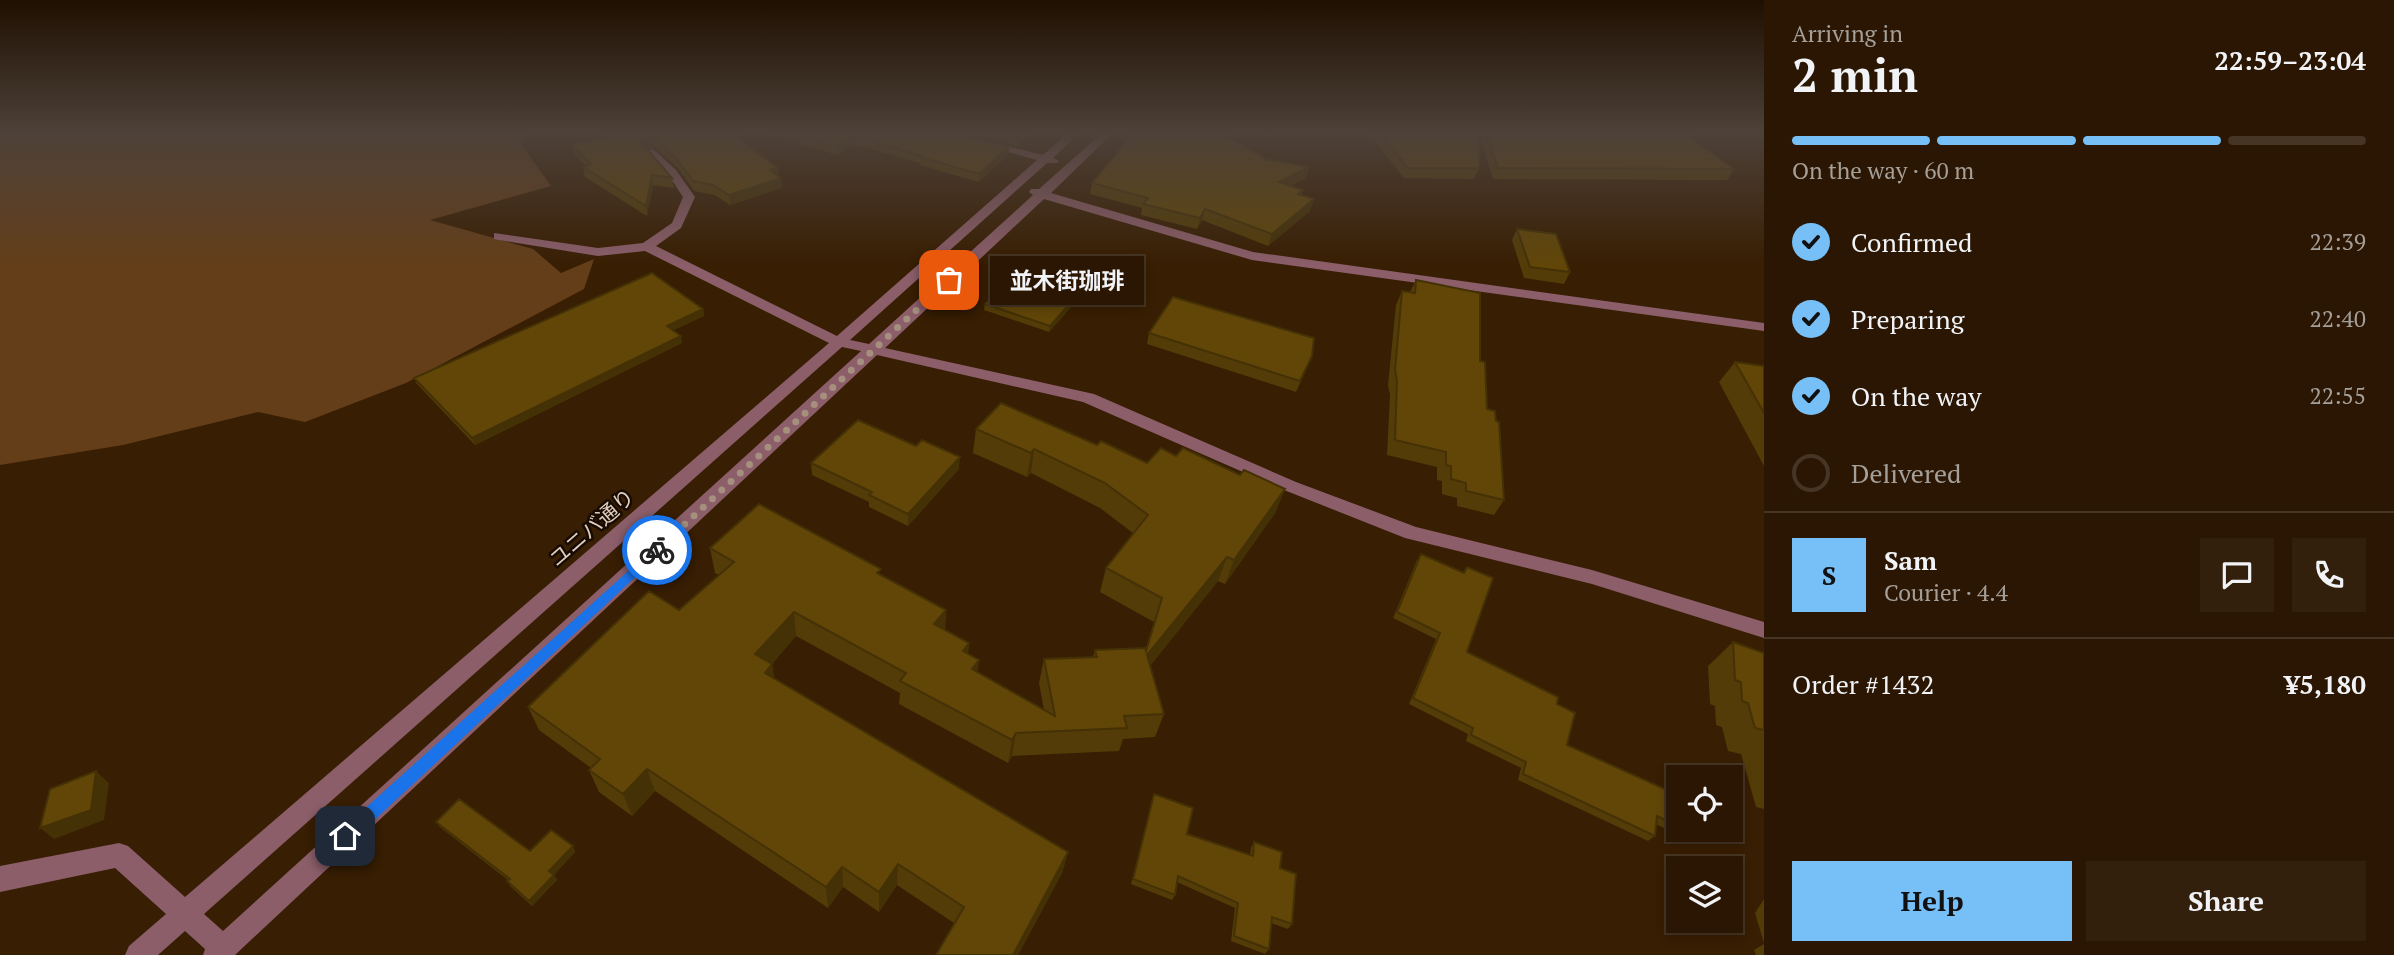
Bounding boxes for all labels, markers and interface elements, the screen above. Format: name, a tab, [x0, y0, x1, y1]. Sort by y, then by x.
text: Arriving in	[1792, 18, 1903, 49]
text: 22:59–23:04	[2214, 43, 2366, 77]
text: 2 min	[1792, 44, 1918, 105]
text: On the way · 60 m	[1792, 155, 1974, 186]
icon: check	[1792, 223, 1830, 261]
text: Confirmed	[1851, 225, 1972, 259]
text: 22:39	[2309, 226, 2366, 257]
pin	[919, 250, 979, 310]
callout: 並木街珈琲	[991, 256, 1145, 304]
icon: bag	[930, 261, 968, 299]
text: 並木街珈琲	[1010, 265, 1125, 296]
icon: check	[1792, 300, 1830, 338]
text: Preparing	[1851, 302, 1964, 336]
text: 22:40	[2309, 303, 2366, 334]
icon: check	[1792, 377, 1830, 415]
text: On the way	[1851, 379, 1982, 413]
text: 22:55	[2309, 380, 2366, 411]
text: Delivered	[1851, 456, 1961, 490]
street label: ユニバ通り	[543, 482, 640, 572]
courier	[622, 515, 692, 585]
icon: bike	[638, 531, 676, 569]
button: chat	[2200, 538, 2274, 612]
button: phone	[2292, 538, 2366, 612]
text: Sam	[1884, 543, 1937, 577]
text: S	[1822, 558, 1836, 592]
text: Courier · 4.4	[1884, 577, 2008, 608]
text: Order #1432	[1792, 667, 1934, 701]
text: ¥5,180	[2285, 667, 2366, 701]
map controls	[1666, 765, 1743, 933]
button: locate	[1666, 765, 1743, 842]
pin	[315, 806, 375, 866]
icon: home	[326, 817, 364, 855]
button: layers	[1666, 856, 1743, 933]
button: Help	[1792, 861, 2072, 941]
button: Share	[2086, 861, 2366, 941]

